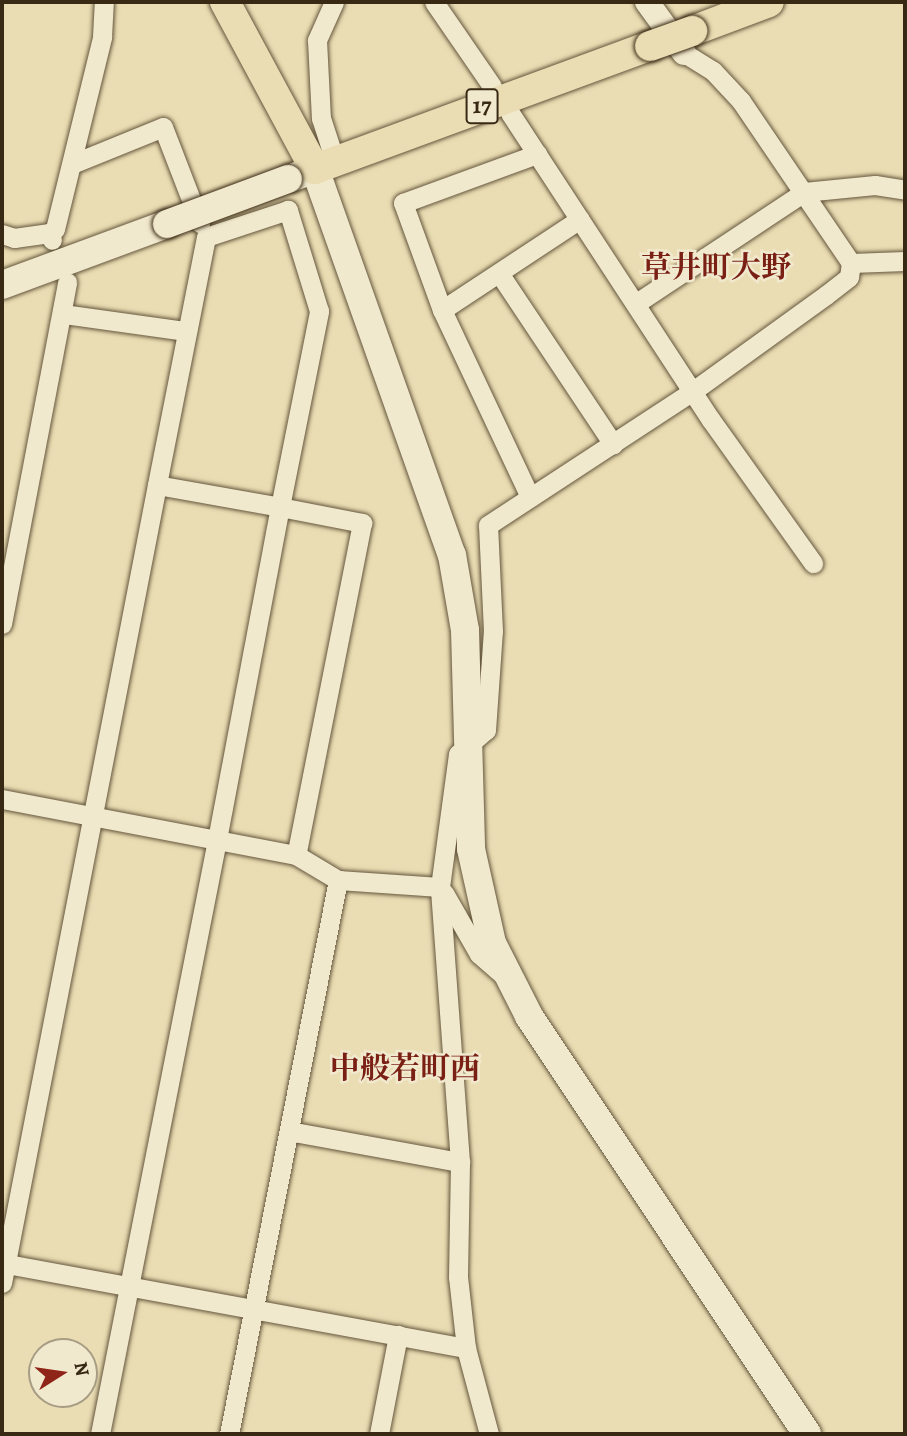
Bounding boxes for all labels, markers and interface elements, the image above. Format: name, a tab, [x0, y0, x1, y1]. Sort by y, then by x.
road number: 17	[464, 86, 500, 126]
district label: 草井町大野	[641, 249, 791, 285]
district label: 中般若町西	[330, 1050, 480, 1086]
north arrow	[28, 1338, 98, 1408]
text: N	[67, 1360, 96, 1379]

